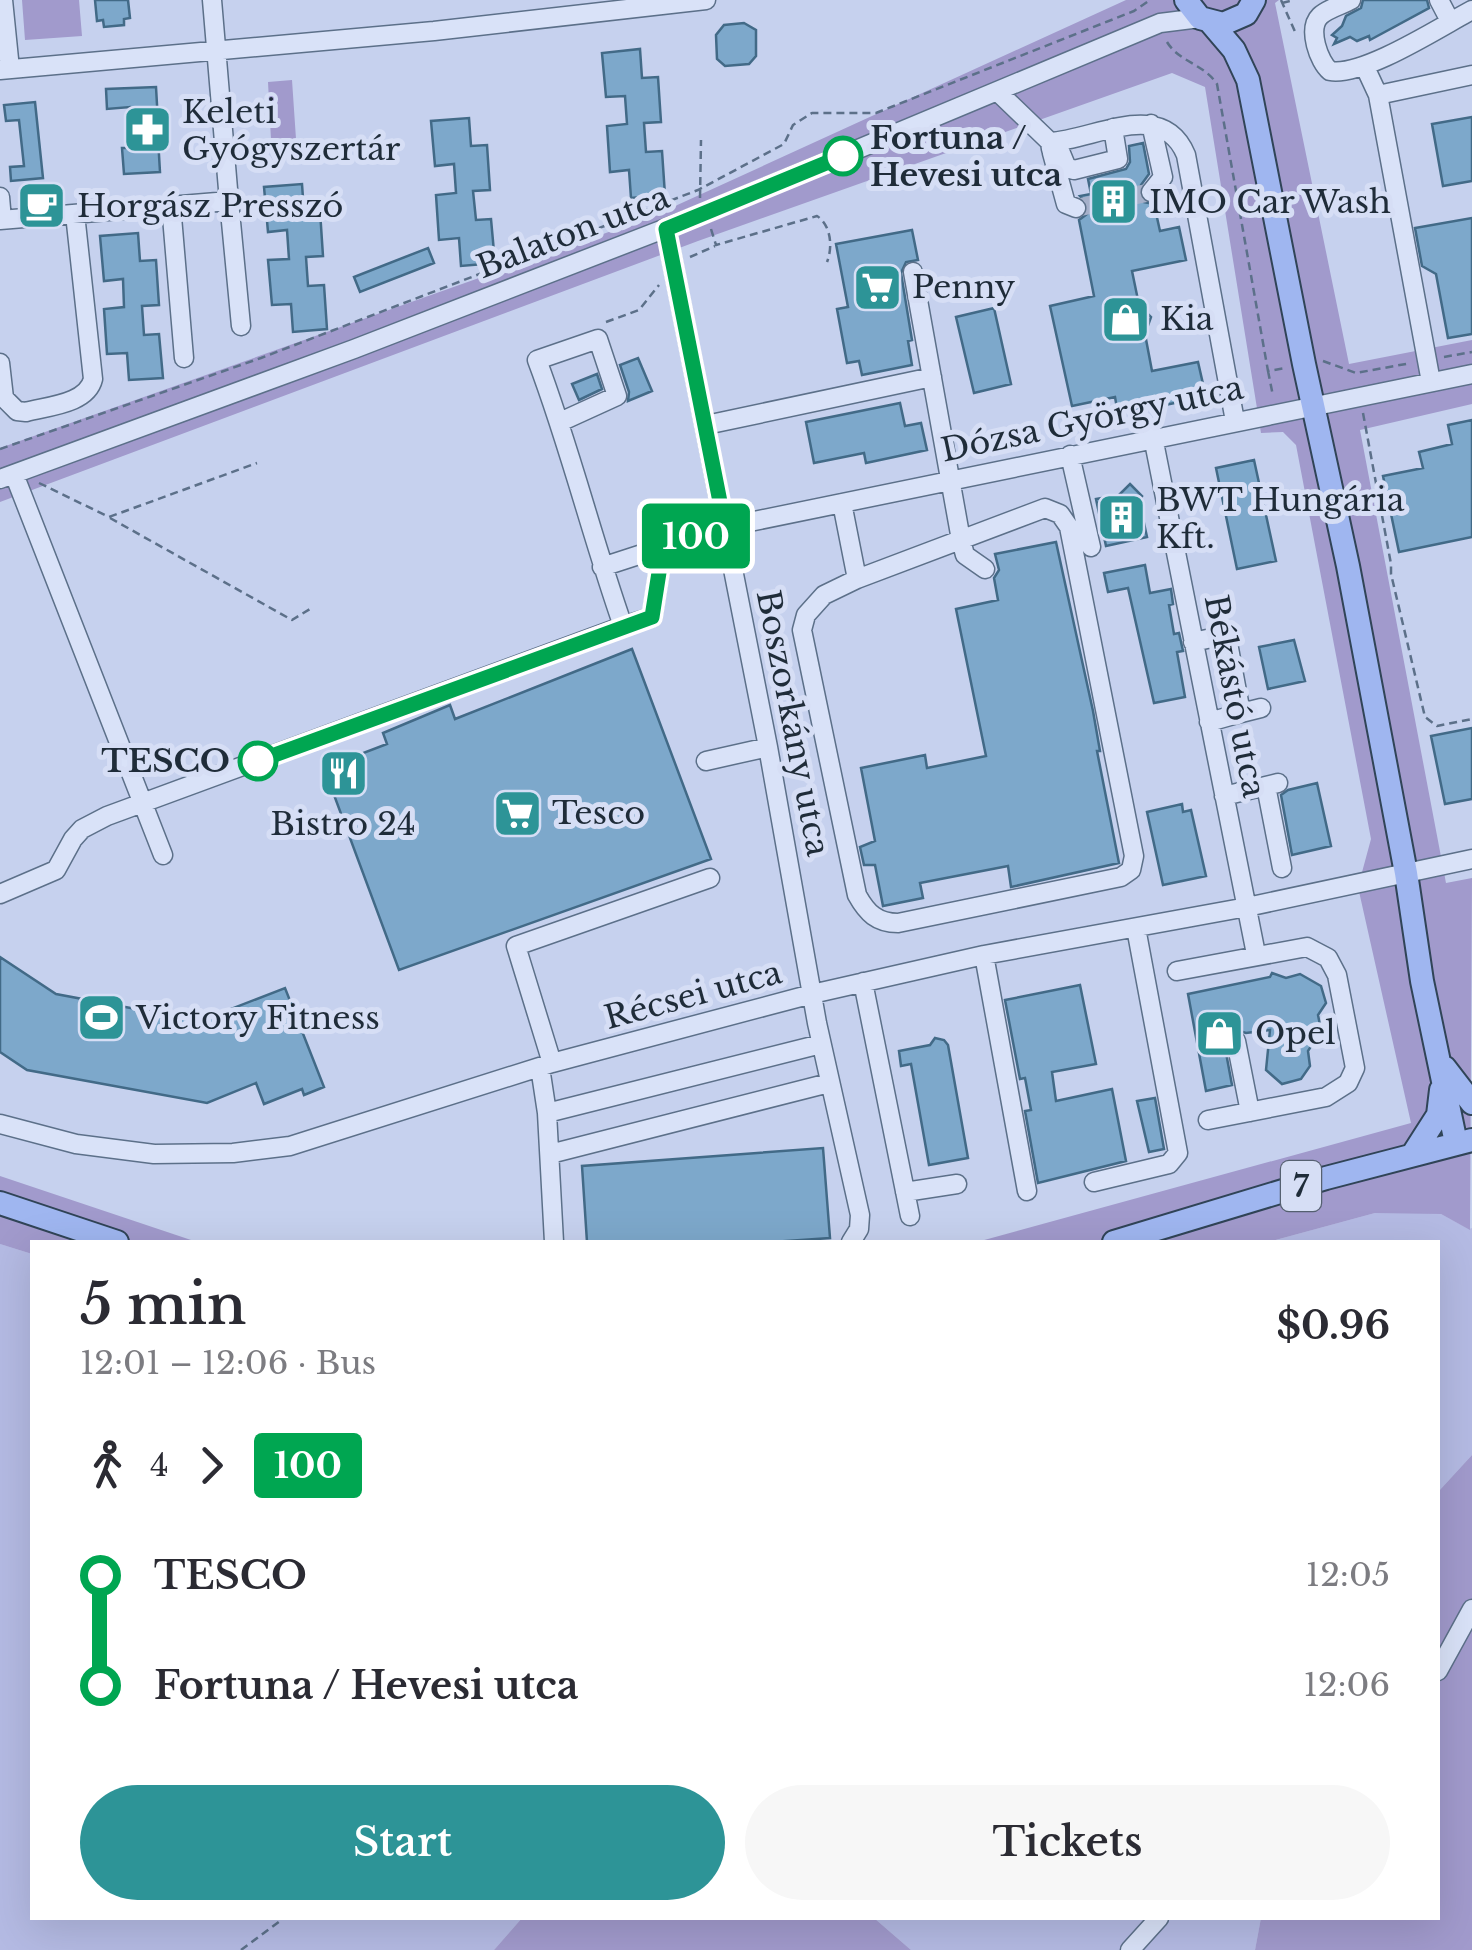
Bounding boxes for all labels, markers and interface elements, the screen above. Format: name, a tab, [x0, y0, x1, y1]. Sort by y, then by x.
place label: Keleti Gyógyszertár	[182, 92, 401, 169]
pharmacy icon: Keleti Gyógyszertár	[121, 104, 173, 156]
place label: Fortuna / Hevesi utca	[870, 118, 1062, 195]
marker: Fortuna / Hevesi utca	[824, 137, 862, 175]
building icon: IMO Car Wash	[1088, 176, 1140, 228]
street label: Balaton utca	[471, 177, 675, 287]
cafe icon: Horgász Presszó	[16, 180, 68, 232]
place label: IMO Car Wash	[1149, 182, 1391, 222]
place label: Horgász Presszó	[77, 186, 343, 226]
supermarket icon: Penny	[851, 261, 903, 313]
place label: Penny	[912, 267, 1016, 307]
shop icon: Kia	[1099, 293, 1151, 345]
place label: Kia	[1160, 299, 1214, 339]
street label: Dózsa György utca	[937, 367, 1247, 471]
place label: BWT Hungária Kft.	[1156, 480, 1405, 557]
building icon: BWT Hungária Kft.	[1095, 492, 1147, 544]
line badge: 100	[638, 504, 754, 568]
text: 100	[662, 515, 730, 558]
street label: Boszorkány utca	[748, 587, 838, 860]
street label: Békástó utca	[1196, 591, 1274, 801]
place label: TESCO	[101, 741, 230, 781]
marker: TESCO	[239, 742, 277, 780]
restaurant icon: Bistro 24	[317, 748, 369, 800]
supermarket icon: Tesco	[491, 787, 543, 839]
place label: Tesco	[552, 793, 645, 833]
place label: Bistro 24	[270, 804, 416, 844]
street label: Récsei utca	[600, 952, 786, 1038]
sports icon: Victory Fitness	[75, 992, 127, 1044]
place label: Victory Fitness	[135, 998, 380, 1038]
shop icon: Opel	[1194, 1007, 1246, 1059]
place label: Opel	[1255, 1013, 1336, 1053]
road number: 7	[1281, 1161, 1321, 1211]
text: 5 min	[80, 1271, 246, 1339]
text: $0.96	[1276, 1302, 1390, 1349]
text: 12:01 – 12:06 · Bus	[80, 1343, 376, 1383]
icon: walk	[80, 1438, 135, 1493]
icon: forward	[184, 1438, 239, 1493]
text: 100	[274, 1444, 342, 1487]
text: 4	[150, 1445, 169, 1485]
text: TESCO	[154, 1552, 307, 1599]
text: 12:05	[1306, 1555, 1390, 1595]
text: Fortuna / Hevesi utca	[154, 1662, 579, 1709]
text: 12:06	[1303, 1665, 1390, 1705]
button: Start	[80, 1785, 725, 1900]
button: Tickets	[745, 1785, 1390, 1900]

